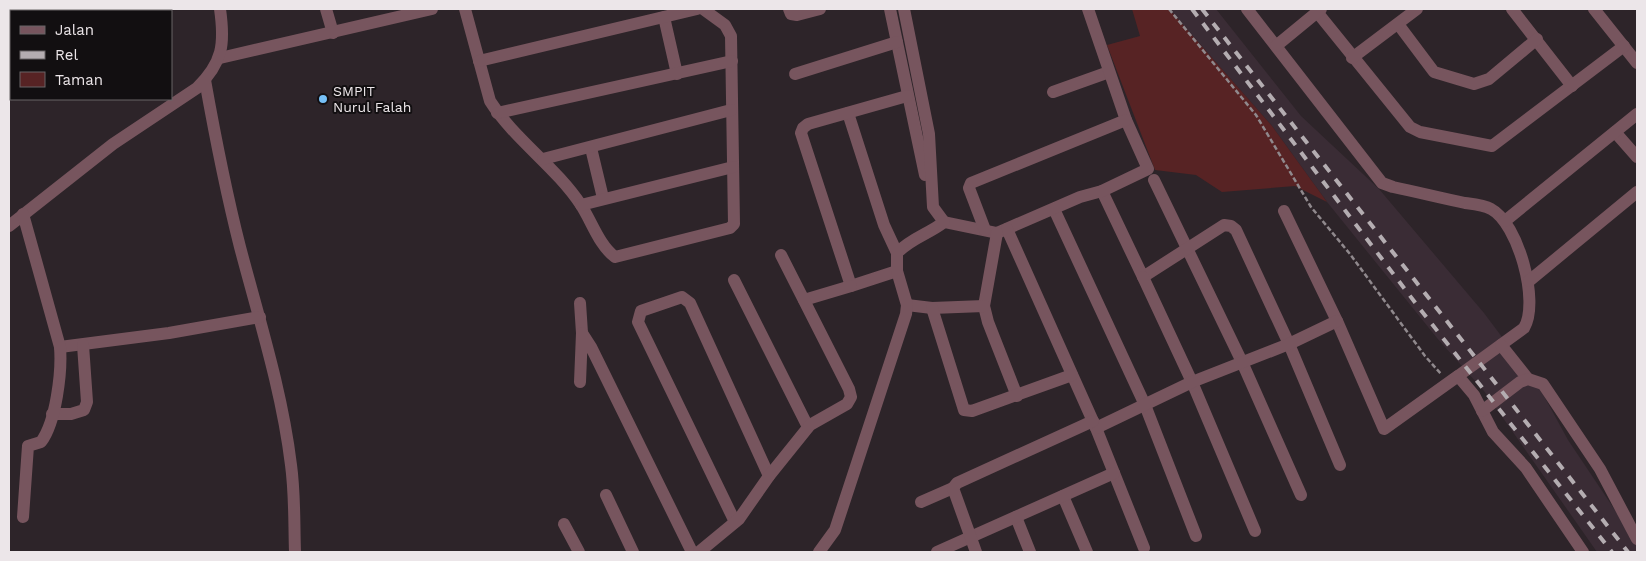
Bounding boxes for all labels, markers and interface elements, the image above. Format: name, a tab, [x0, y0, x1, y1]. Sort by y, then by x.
legend	[10, 10, 172, 100]
text: Jalan	[55, 21, 94, 39]
text: Rel	[55, 46, 78, 64]
text: Taman	[55, 71, 103, 89]
place label: SMPIT Nurul Falah	[333, 83, 411, 115]
marker: SMPIT Nurul Falah	[317, 93, 329, 105]

